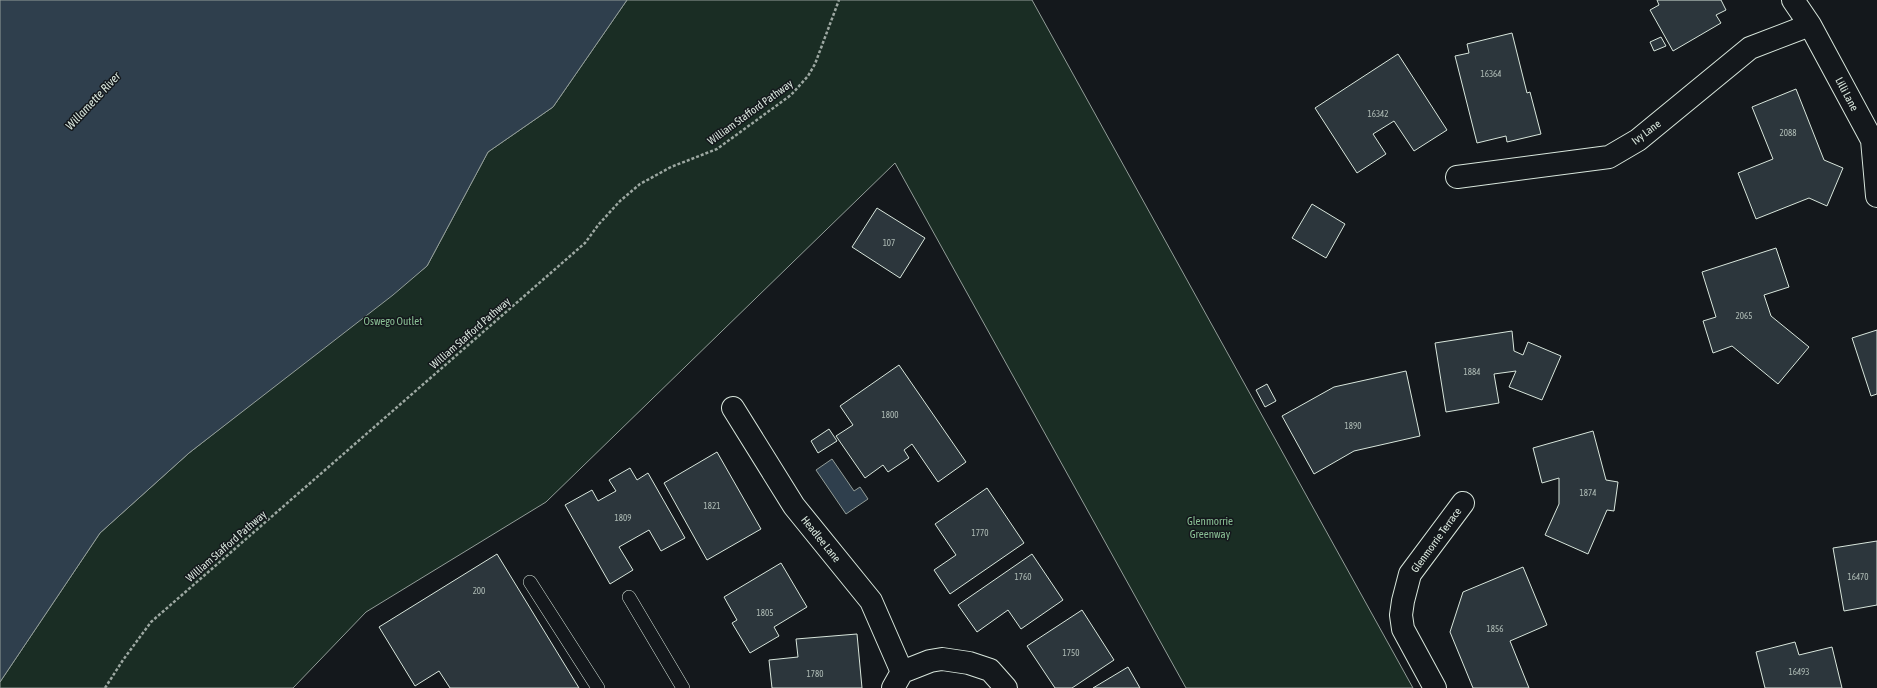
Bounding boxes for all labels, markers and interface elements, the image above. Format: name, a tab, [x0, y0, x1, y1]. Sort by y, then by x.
water label: Willamette River	[63, 69, 124, 133]
house number: 16364	[1480, 69, 1502, 79]
street label: Lilli Lane	[1833, 75, 1861, 113]
street label: William Stafford Pathway	[705, 77, 795, 147]
house number: 16342	[1367, 109, 1389, 119]
street label: Ivy Lane	[1629, 117, 1663, 147]
house number: 2088	[1780, 128, 1796, 138]
house number: 107	[883, 238, 895, 248]
street label: William Stafford Pathway	[427, 295, 513, 371]
house number: 2065	[1736, 311, 1752, 321]
park label: Oswego Outlet	[364, 315, 422, 327]
house number: 1884	[1464, 367, 1480, 377]
house number: 1800	[882, 410, 898, 420]
house number: 1890	[1345, 421, 1361, 431]
house number: 1874	[1580, 488, 1596, 498]
house number: 1821	[704, 501, 720, 511]
street label: Glenmorrie Terrace	[1408, 505, 1464, 575]
street label: William Stafford Pathway	[183, 508, 269, 584]
house number: 1809	[615, 513, 631, 523]
street label: Headlee Lane	[799, 514, 843, 564]
park label: Glenmorrie Greenway	[1187, 515, 1233, 540]
house number: 1770	[972, 528, 988, 538]
house number: 1760	[1015, 572, 1031, 582]
house number: 16470	[1847, 572, 1869, 582]
house number: 200	[473, 586, 485, 596]
house number: 1805	[757, 608, 773, 618]
house number: 1856	[1487, 624, 1503, 634]
house number: 1750	[1063, 648, 1079, 658]
house number: 16493	[1788, 667, 1810, 677]
house number: 1780	[807, 669, 823, 679]

